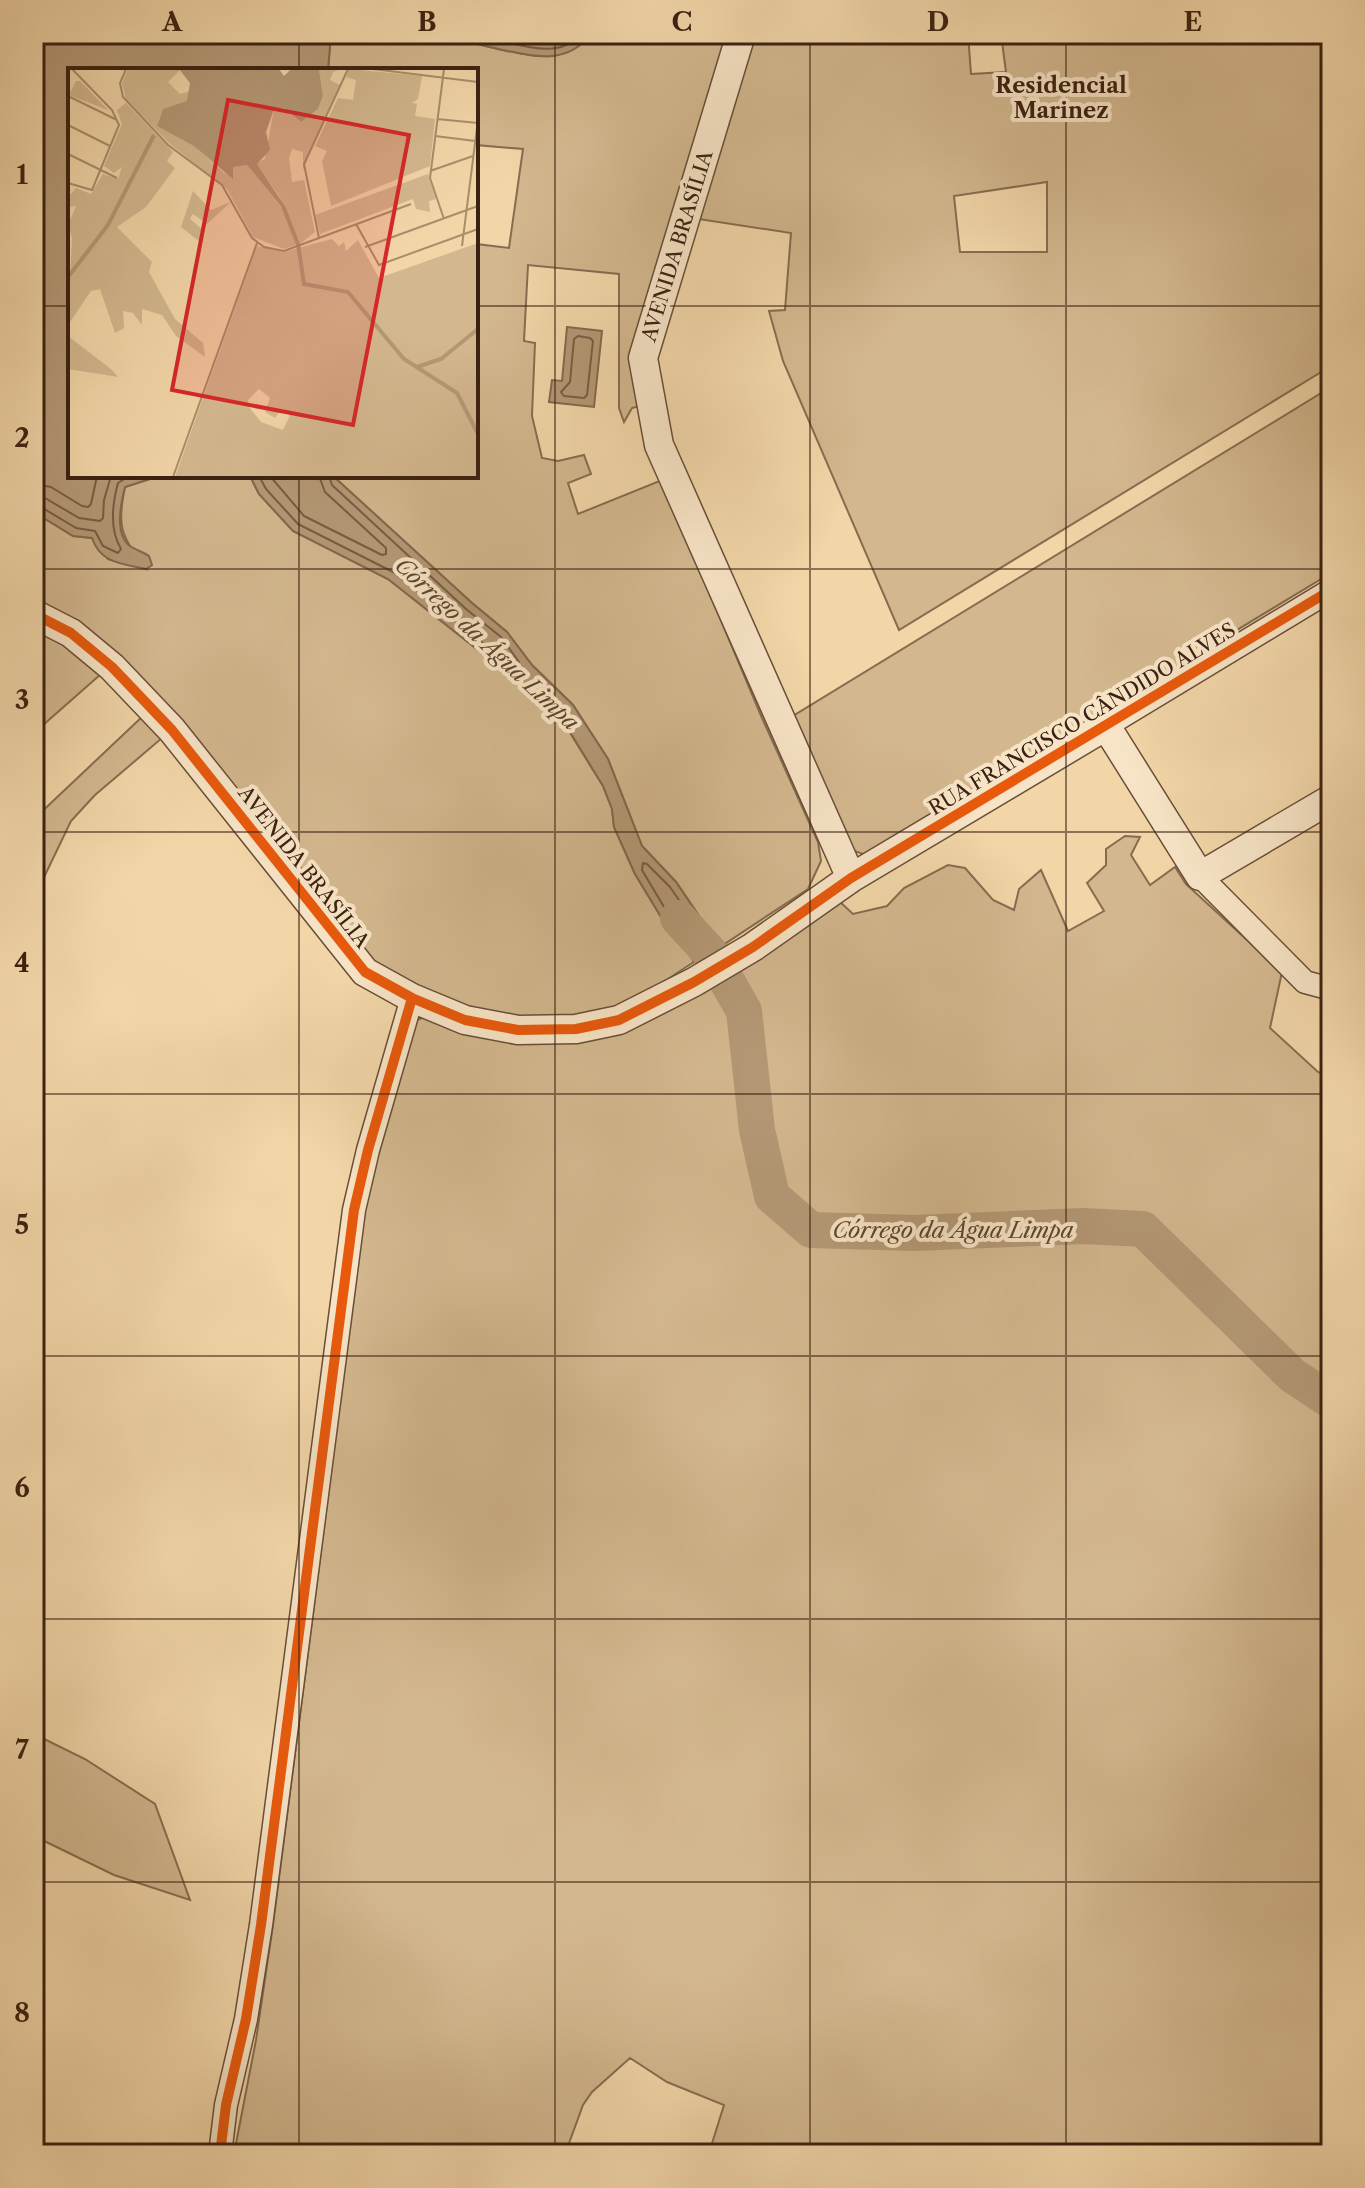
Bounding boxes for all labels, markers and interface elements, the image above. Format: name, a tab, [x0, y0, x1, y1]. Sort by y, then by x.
text: A	[161, 6, 183, 38]
text: B	[417, 6, 437, 38]
text: C	[672, 6, 692, 38]
text: D	[927, 6, 949, 38]
text: E	[1184, 6, 1202, 38]
inset map	[68, 68, 478, 478]
district label: Residencial Marinez	[995, 72, 1127, 124]
street label: AVENIDA BRASÍLIA	[635, 146, 718, 345]
text: 1	[16, 159, 28, 191]
text: 2	[14, 422, 30, 454]
water label: Córrego da Água Limpa	[390, 551, 585, 736]
street label: RUA FRANCISCO CÂNDIDO ALVES	[924, 617, 1240, 820]
text: 3	[15, 684, 29, 716]
street label: AVENIDA BRASÍLIA	[233, 780, 376, 954]
text: 4	[14, 947, 30, 979]
text: 5	[15, 1209, 29, 1241]
water label: Córrego da Água Limpa	[832, 1216, 1074, 1244]
text: 6	[14, 1472, 30, 1504]
text: 7	[15, 1734, 29, 1766]
text: 8	[14, 1997, 30, 2029]

